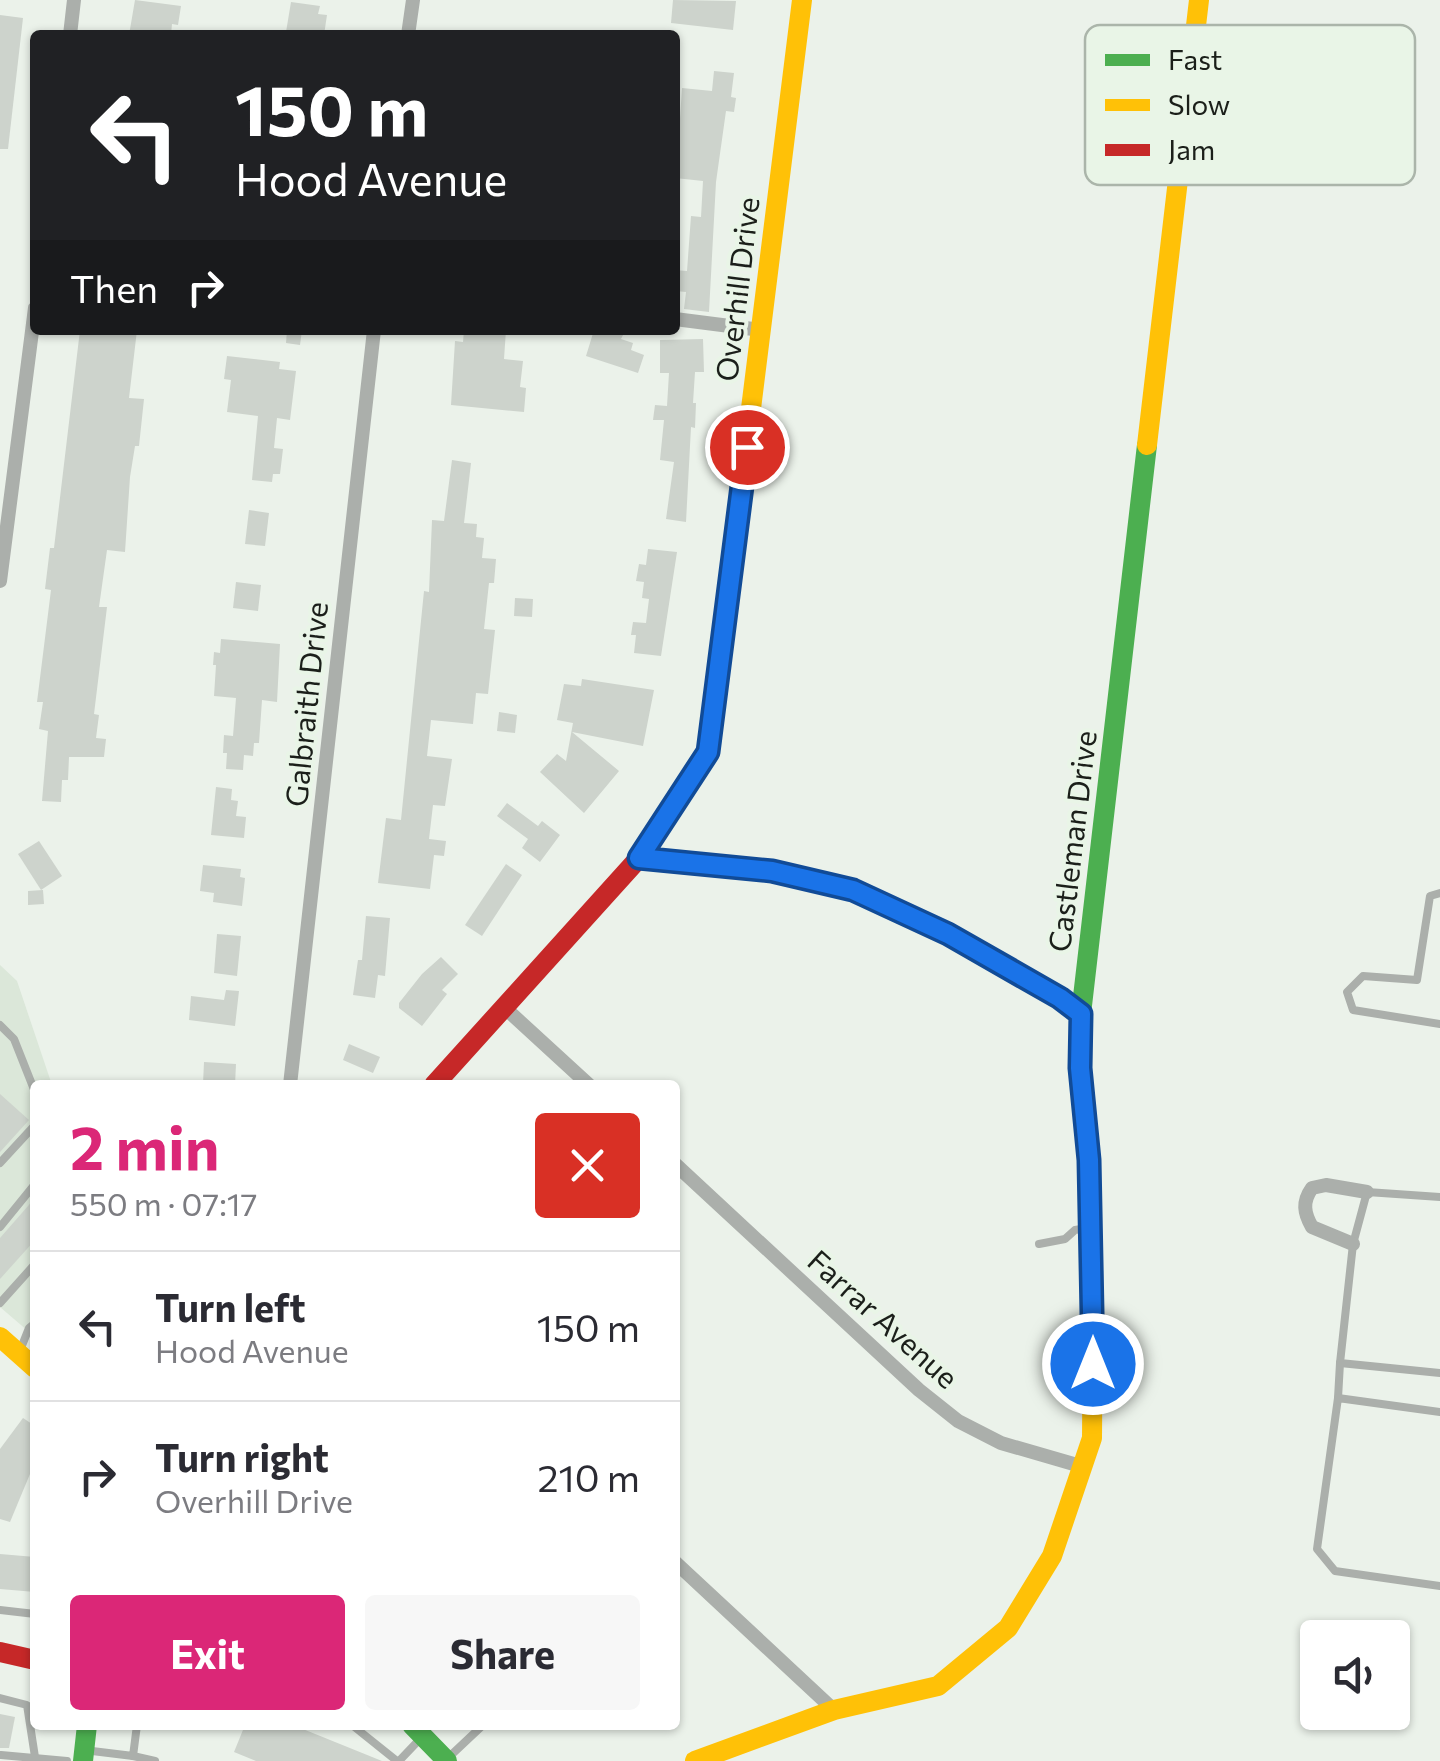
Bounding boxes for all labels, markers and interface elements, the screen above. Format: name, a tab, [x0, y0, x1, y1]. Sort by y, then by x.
legend	[1085, 25, 1415, 185]
text: Fast	[1168, 42, 1222, 76]
text: 150 m	[235, 65, 428, 150]
icon: left	[70, 70, 200, 200]
text: Slow	[1168, 87, 1230, 121]
text: Jam	[1168, 132, 1215, 166]
text: Hood Avenue	[235, 150, 507, 205]
street label: Overhill Drive	[706, 195, 766, 383]
icon: right	[178, 260, 233, 315]
text: Then	[70, 264, 158, 311]
pin	[705, 405, 790, 490]
icon: arrive	[720, 420, 775, 475]
street label: Galbraith Drive	[276, 600, 334, 808]
street label: Castleman Drive	[1039, 728, 1103, 954]
text: 2 min	[70, 1109, 219, 1182]
button: close	[535, 1113, 640, 1218]
text: 550 m · 07:17	[70, 1183, 257, 1223]
street label: Farrar Avenue	[801, 1241, 967, 1395]
text: Turn left	[155, 1283, 306, 1330]
icon: left	[70, 1299, 125, 1354]
text: 150 m	[537, 1303, 640, 1350]
position arrow	[1041, 1312, 1145, 1416]
text: Hood Avenue	[155, 1330, 349, 1370]
text: Turn right	[155, 1433, 329, 1480]
icon: right	[70, 1449, 125, 1504]
text: 210 m	[537, 1453, 640, 1500]
text: Overhill Drive	[155, 1480, 353, 1520]
button: Exit	[70, 1595, 345, 1710]
button: Share	[365, 1595, 640, 1710]
map controls	[1300, 1620, 1410, 1730]
button: sound	[1300, 1620, 1410, 1730]

